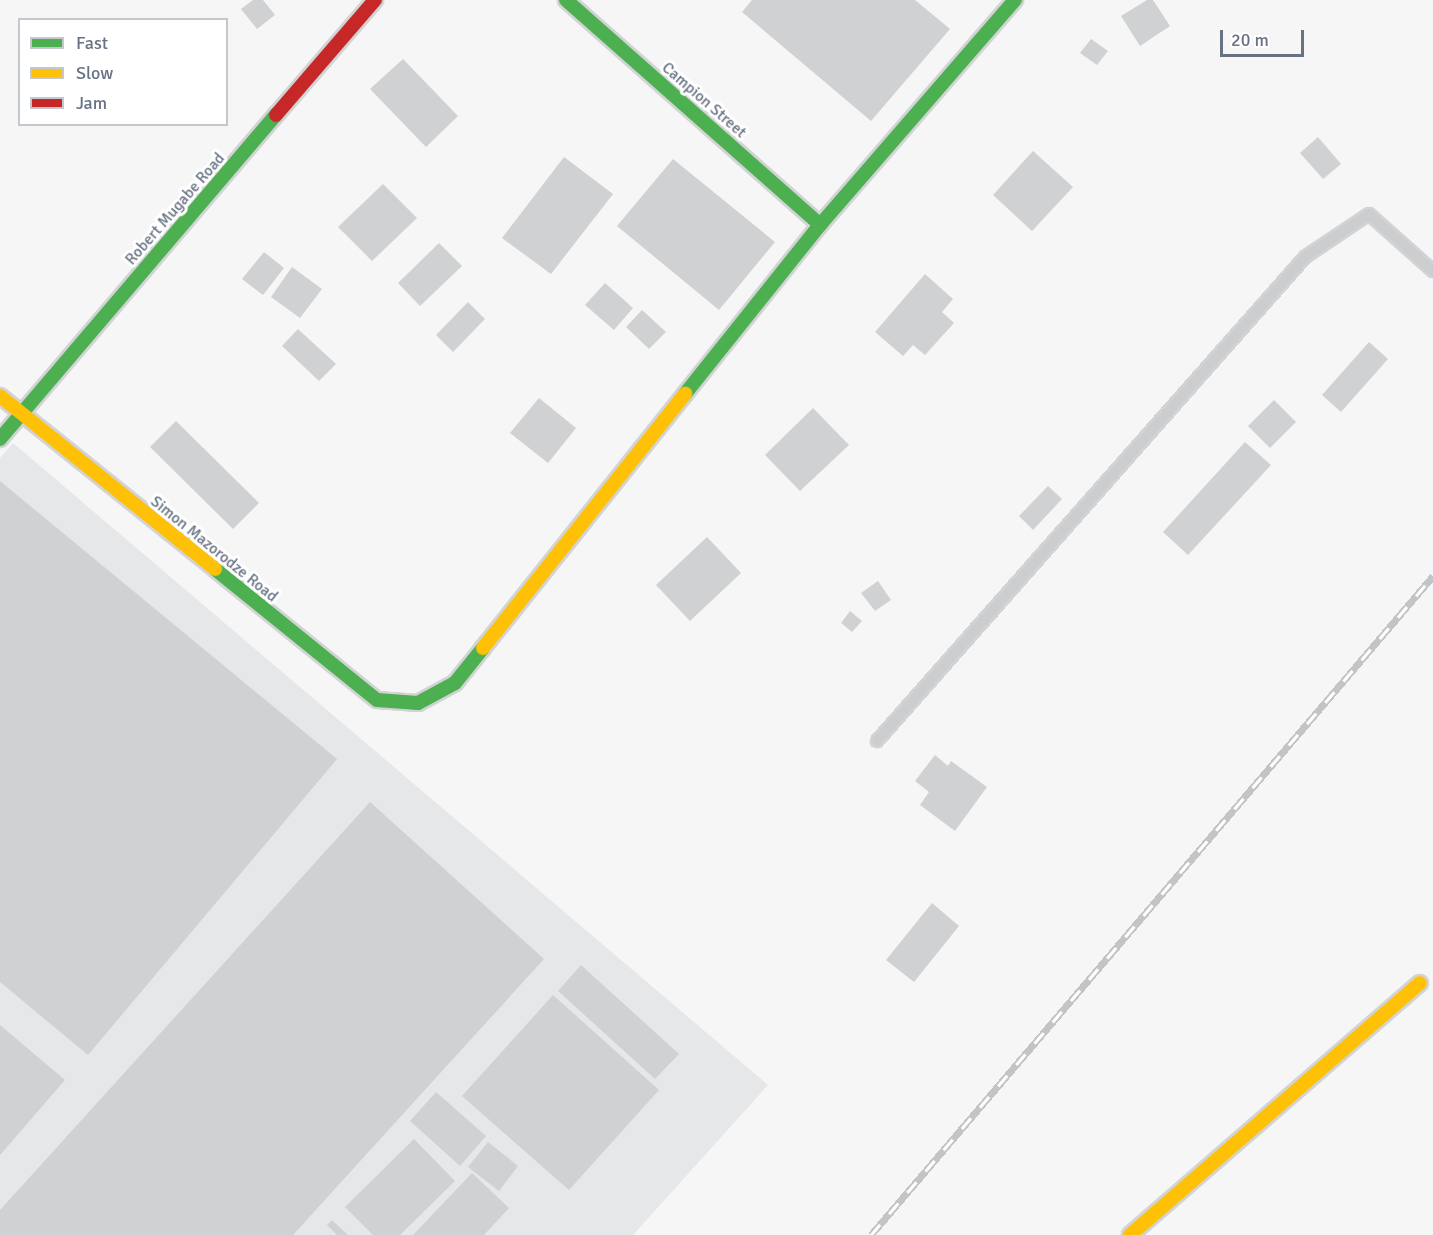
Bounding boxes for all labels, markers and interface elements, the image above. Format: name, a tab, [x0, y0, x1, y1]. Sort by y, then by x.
legend	[18, 18, 228, 126]
scale bar	[1223, 18, 1307, 56]
text: 20 m	[1231, 29, 1269, 51]
text: Fast	[76, 32, 108, 54]
street label: Campion Street	[658, 58, 750, 142]
text: Slow	[76, 62, 113, 84]
text: Jam	[76, 92, 107, 114]
street label: Robert Mugabe Road	[121, 149, 229, 269]
street label: Simon Mazorodze Road	[147, 492, 281, 606]

